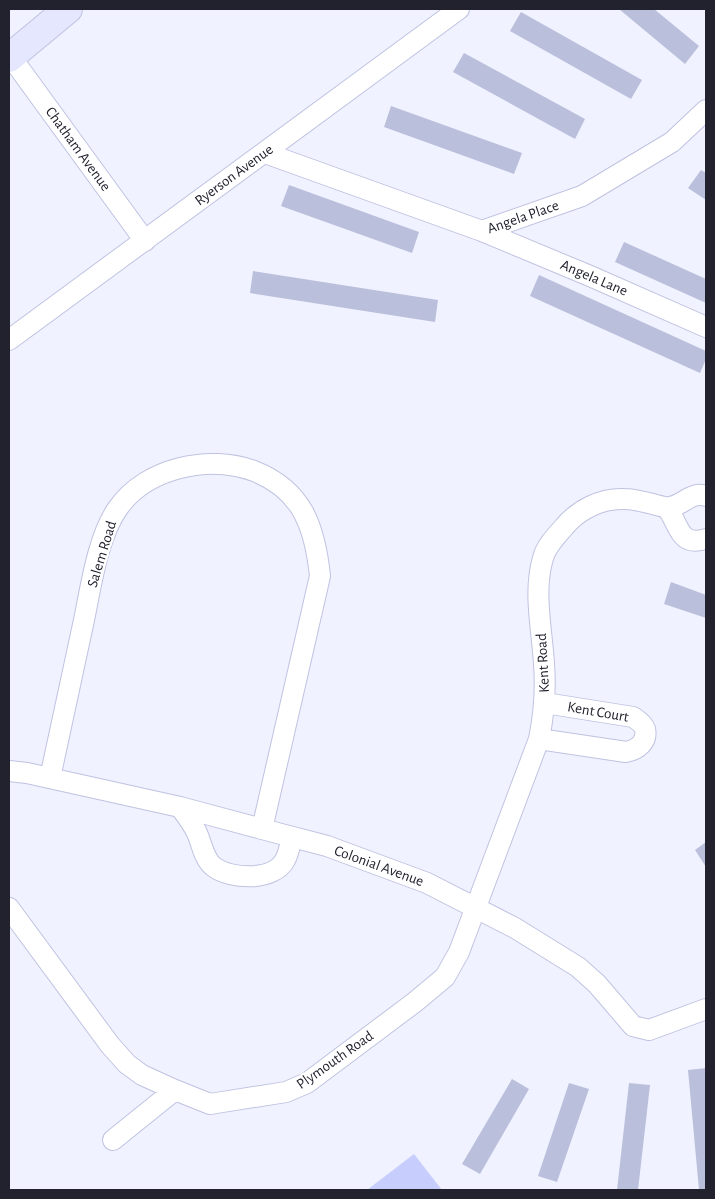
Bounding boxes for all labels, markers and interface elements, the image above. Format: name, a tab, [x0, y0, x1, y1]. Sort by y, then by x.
street label: Chatham Avenue	[43, 104, 114, 194]
street label: Ryerson Avenue	[192, 142, 276, 208]
street label: Angela Place	[485, 198, 561, 236]
street label: Angela Lane	[558, 257, 630, 299]
street label: Salem Road	[85, 519, 119, 589]
street label: Kent Road	[534, 633, 552, 693]
street label: Kent Court	[566, 699, 630, 725]
street label: Colonial Avenue	[332, 843, 426, 889]
street label: Plymouth Road	[294, 1028, 376, 1092]

